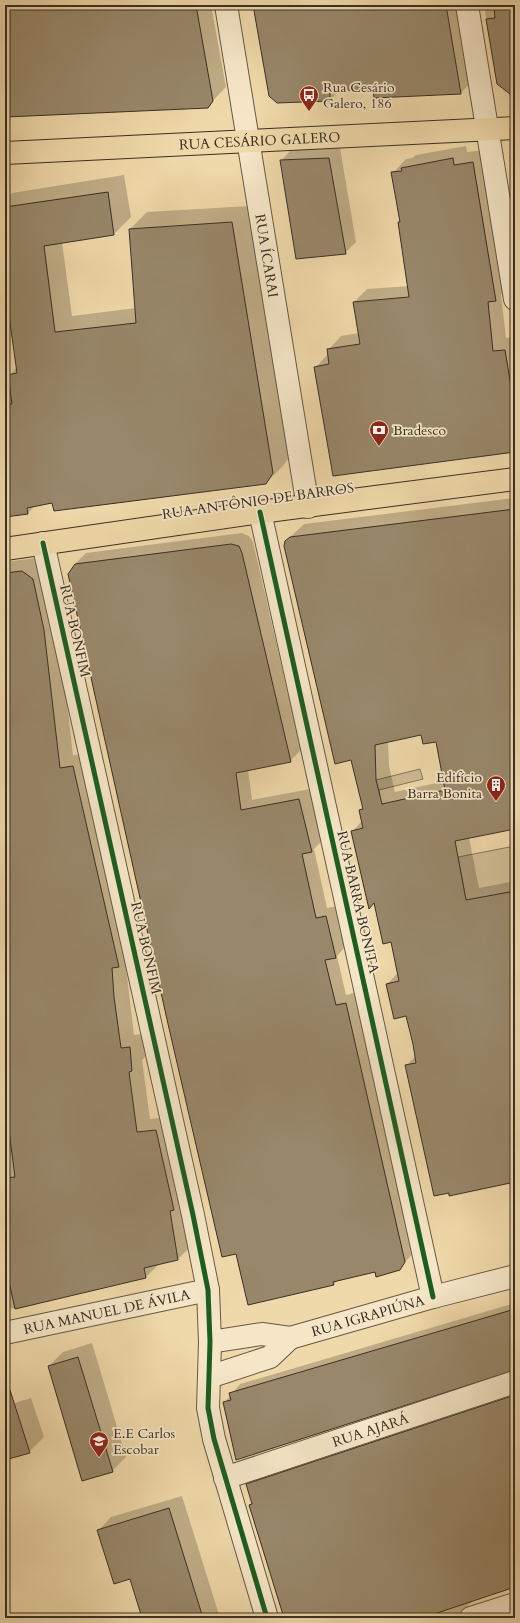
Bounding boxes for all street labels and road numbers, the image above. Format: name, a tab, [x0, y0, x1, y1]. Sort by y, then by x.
street label: RUA CESÁRIO GALERO	[179, 127, 341, 154]
street label: RUA ÍCARAI	[251, 212, 283, 299]
street label: RUA ANTÔNIO DE BARROS	[161, 478, 355, 524]
street label: RUA BONFIM	[55, 583, 95, 679]
street label: RUA BARRA BONITA	[332, 829, 384, 975]
street label: RUA BONFIM	[126, 900, 166, 996]
street label: RUA MANUEL DE ÁVILA	[22, 1285, 192, 1338]
street label: RUA IGRAPIÚNA	[309, 1290, 427, 1341]
street label: RUA AJARÁ	[330, 1408, 411, 1451]

